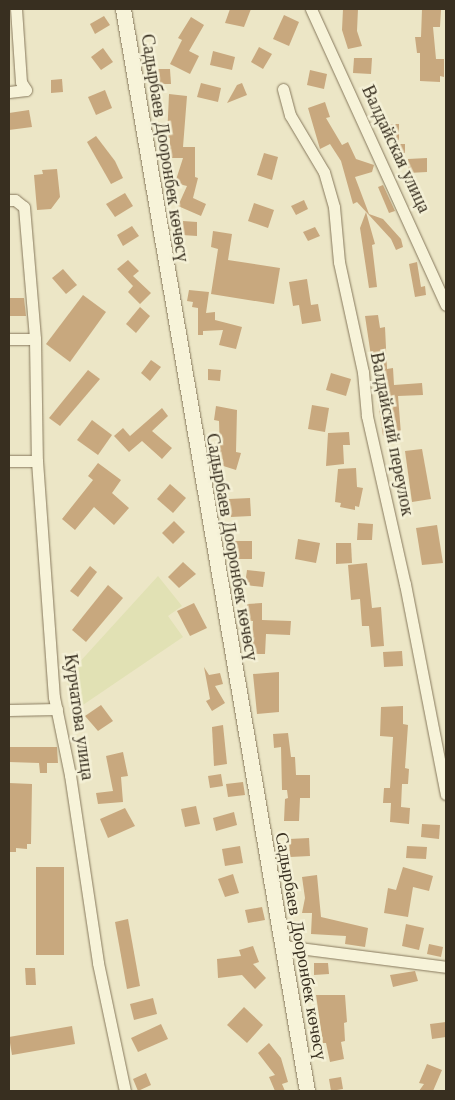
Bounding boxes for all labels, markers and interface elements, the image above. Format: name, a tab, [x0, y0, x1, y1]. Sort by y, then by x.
street label: Садырбаев Дооронбек көчөсү	[136, 32, 194, 264]
street label: Валдайская улица	[357, 82, 435, 216]
street label: Валдайский переулок	[366, 350, 418, 518]
street label: Садырбаев Дооронбек көчөсү	[201, 432, 263, 662]
street label: Курчатова улица	[59, 652, 99, 782]
street label: Садырбаев Дооронбек көчөсү	[270, 831, 332, 1061]

